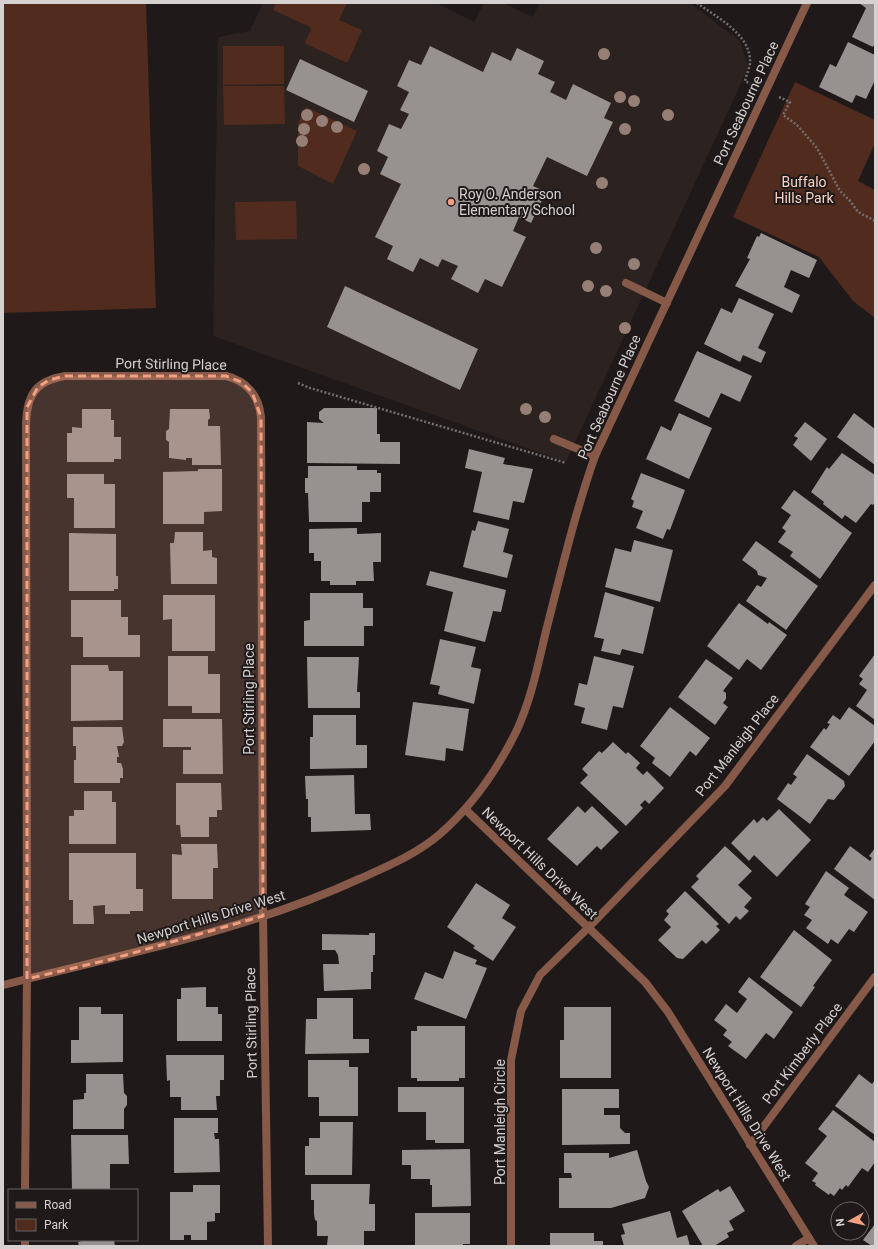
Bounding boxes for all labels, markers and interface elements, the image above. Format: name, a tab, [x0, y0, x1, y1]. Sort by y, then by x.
street label: Port Seabourne Place	[710, 39, 782, 167]
park label: Buffalo Hills Park	[774, 174, 834, 206]
place label: Roy O. Anderson Elementary School	[459, 186, 575, 218]
marker: Roy O. Anderson Elementary School	[446, 197, 456, 207]
street label: Port Seabourne Place	[574, 332, 644, 462]
street label: Port Stirling Place	[115, 355, 227, 373]
street label: Port Stirling Place	[241, 643, 257, 755]
street label: Port Manleigh Place	[692, 691, 782, 799]
street label: Newport Hills Drive West	[479, 804, 601, 923]
street label: Newport Hills Drive West	[135, 887, 287, 947]
street label: Port Stirling Place	[242, 967, 260, 1079]
street label: Port Kimberly Place	[759, 999, 845, 1107]
street label: Newport Hills Drive West	[699, 1044, 795, 1184]
street label: Port Manleigh Circle	[492, 1059, 508, 1185]
legend	[8, 1189, 138, 1241]
text: Road	[44, 1198, 72, 1212]
north arrow	[830, 1201, 870, 1241]
text: N	[834, 1217, 848, 1227]
text: Park	[44, 1218, 69, 1232]

